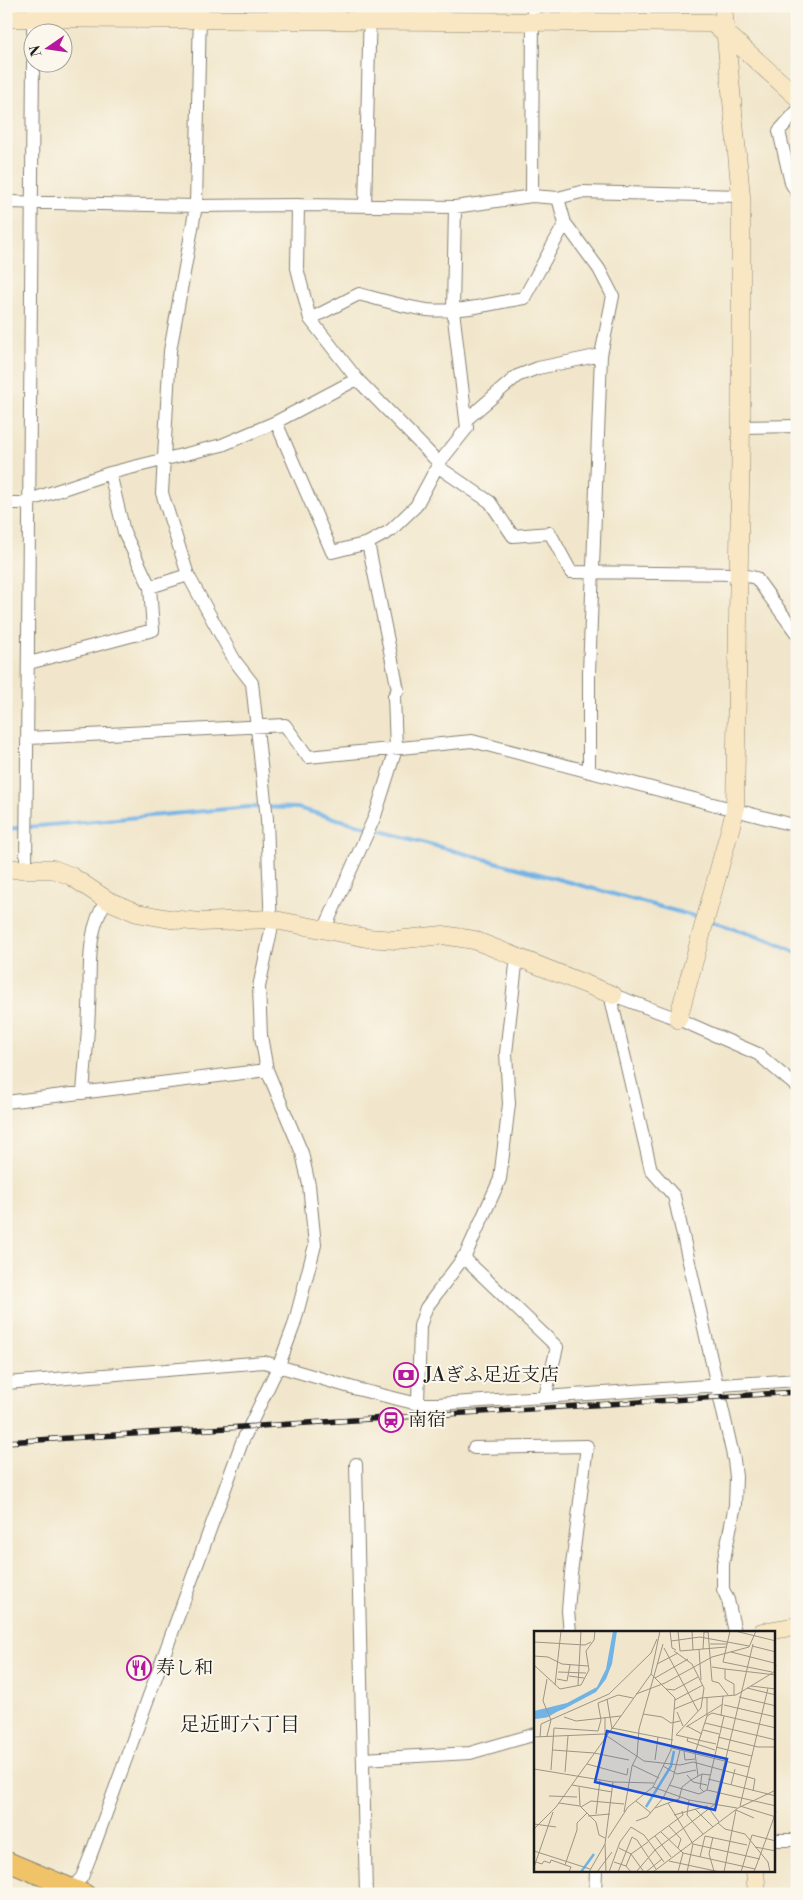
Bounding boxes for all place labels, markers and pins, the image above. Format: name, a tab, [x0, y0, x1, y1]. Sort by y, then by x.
bank icon: JAぎふ足近支店	[393, 1362, 419, 1388]
place label: JAぎふ足近支店	[423, 1363, 559, 1387]
station icon: 南宿	[378, 1407, 404, 1433]
place label: 南宿	[408, 1408, 446, 1432]
restaurant icon: 寿し和	[126, 1655, 152, 1681]
place label: 寿し和	[156, 1656, 213, 1680]

